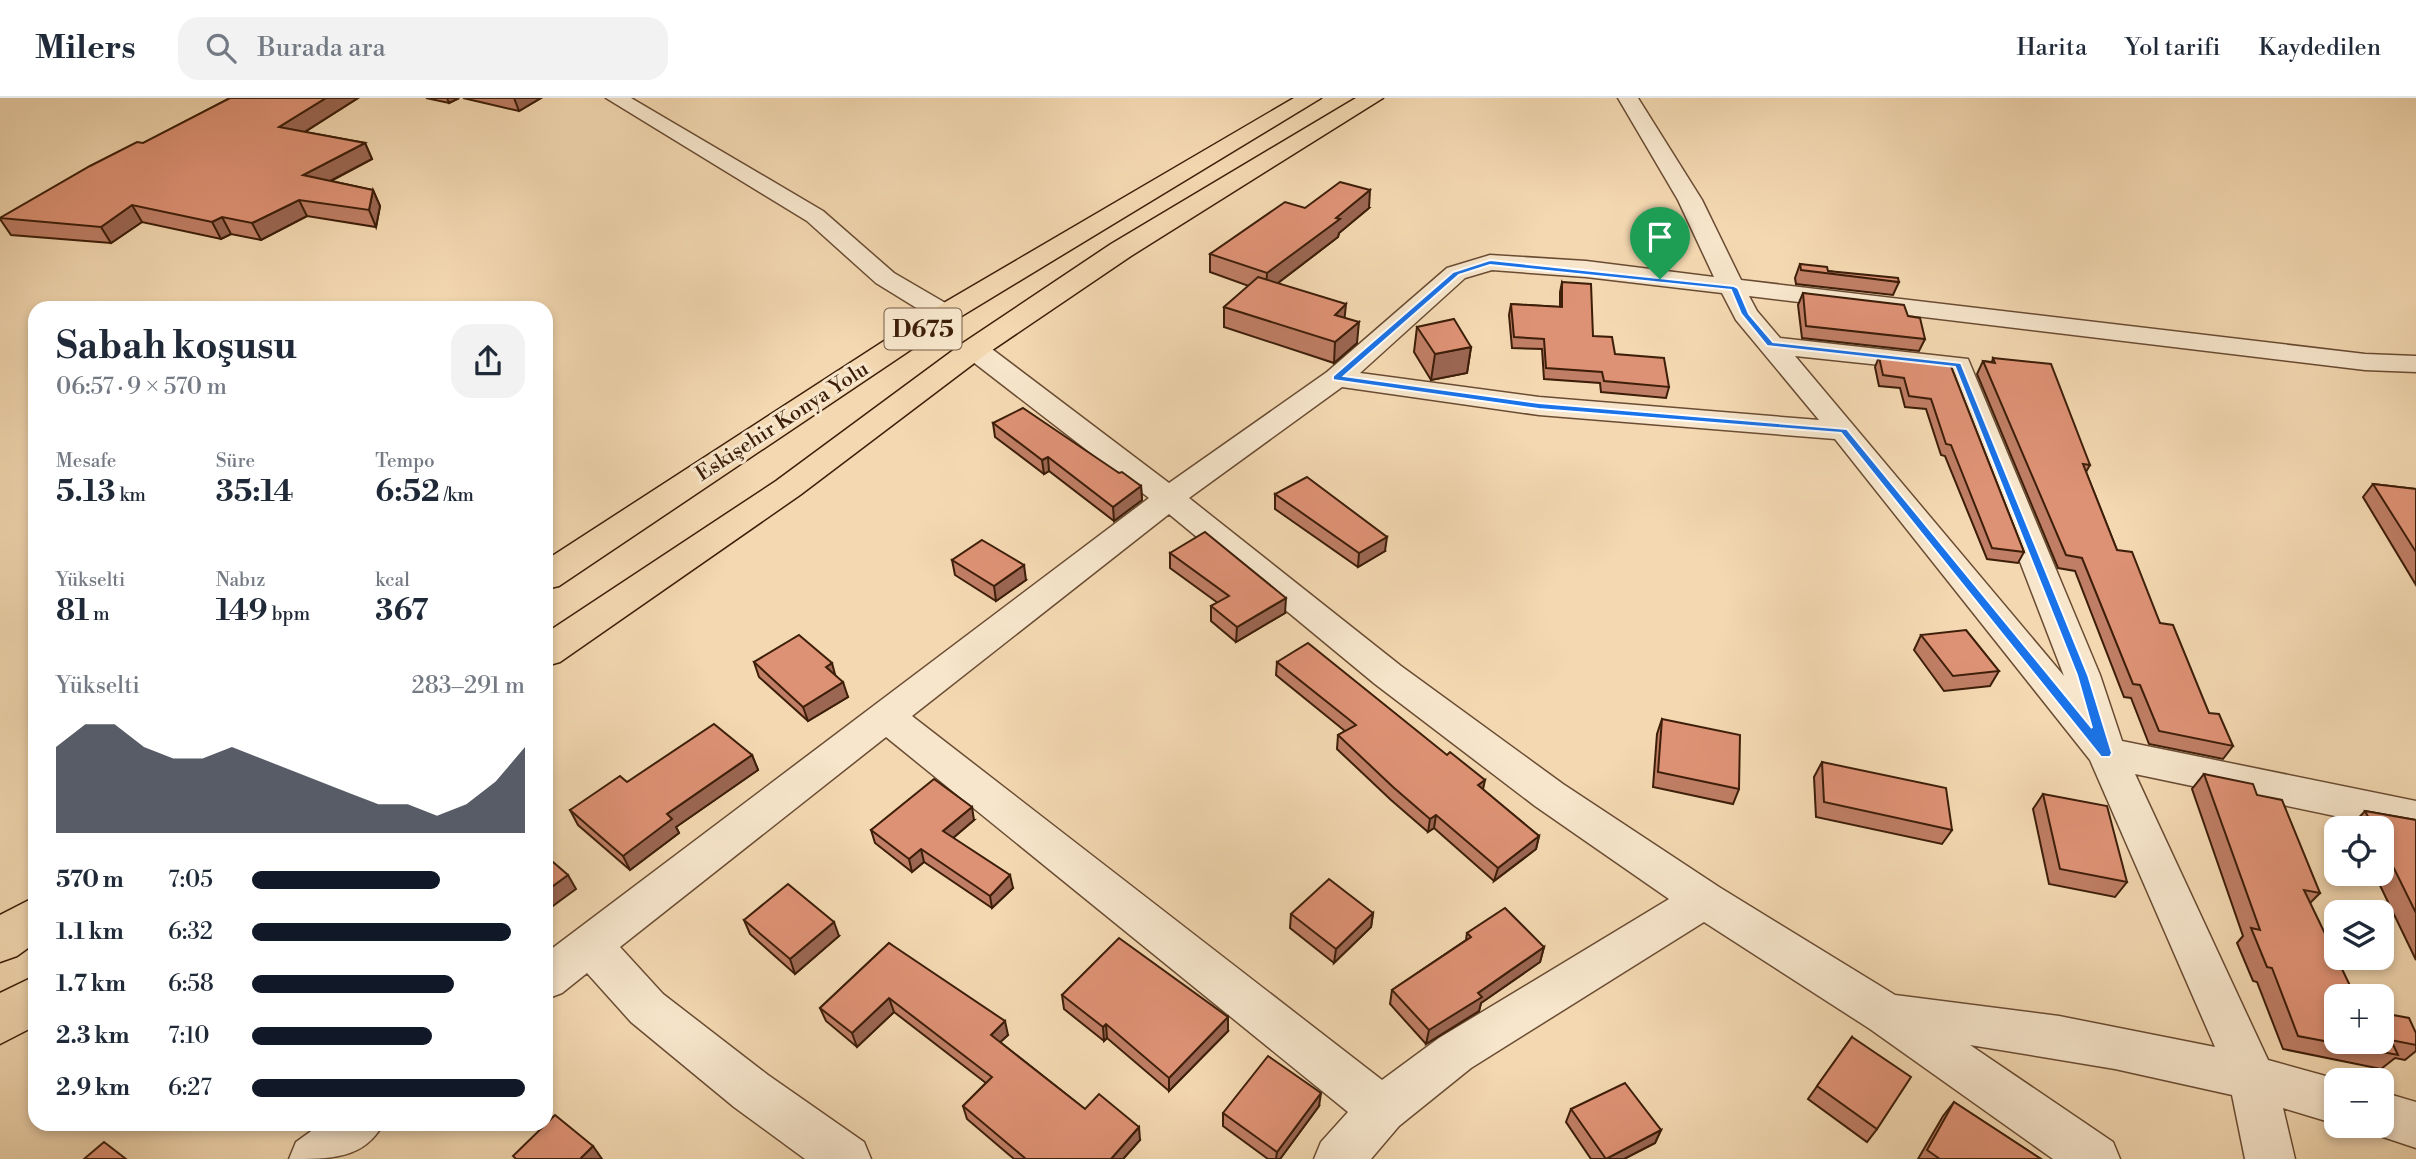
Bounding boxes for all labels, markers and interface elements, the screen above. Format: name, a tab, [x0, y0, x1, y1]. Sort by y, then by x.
search box	[178, 17, 668, 80]
text: Milers	[35, 28, 136, 69]
icon: search	[202, 29, 240, 67]
text: Burada ara	[258, 32, 386, 64]
text: Harita	[2016, 33, 2087, 63]
text: Yol tarifi	[2125, 33, 2220, 63]
text: Kaydedilen	[2258, 33, 2381, 63]
pin	[1630, 207, 1690, 279]
icon: arrive	[1641, 218, 1679, 256]
road number: D675	[884, 308, 962, 350]
text: Sabah koşusu	[56, 323, 297, 370]
button: share	[451, 324, 525, 398]
street label: Eskişehir Konya Yolu	[691, 356, 874, 487]
text: 06:57 · 9 × 570 m	[56, 373, 227, 401]
text: Mesafe	[56, 449, 116, 473]
text: Süre	[216, 449, 255, 473]
text: Tempo	[375, 449, 435, 473]
text: 5.13	[56, 473, 116, 511]
text: 35:14	[216, 473, 294, 511]
text: 6:52	[375, 473, 440, 511]
text: km	[116, 483, 146, 507]
text: /km	[440, 483, 474, 507]
text: Yükselti	[56, 568, 125, 592]
text: Nabız	[216, 568, 265, 592]
text: kcal	[375, 568, 410, 592]
text: 81	[56, 592, 89, 630]
text: 149	[216, 592, 268, 630]
text: 367	[375, 592, 429, 630]
text: m	[89, 602, 110, 626]
text: bpm	[268, 602, 310, 626]
text: Yükselti	[56, 672, 140, 700]
text: 283–291 m	[412, 672, 525, 700]
map controls	[2324, 816, 2394, 1138]
button: locate	[2324, 816, 2394, 886]
text: 570 m	[56, 866, 124, 894]
text: 7:05	[168, 866, 213, 894]
button: layers	[2324, 900, 2394, 970]
text: 1.1 km	[56, 918, 124, 946]
text: 6:32	[168, 918, 213, 946]
text: 1.7 km	[56, 970, 126, 998]
text: 6:58	[168, 970, 214, 998]
button: +	[2324, 984, 2394, 1054]
text: 2.3 km	[56, 1022, 129, 1050]
text: 7:10	[168, 1022, 210, 1050]
button: −	[2324, 1068, 2394, 1138]
text: 2.9 km	[56, 1074, 130, 1102]
text: 6:27	[168, 1074, 212, 1102]

